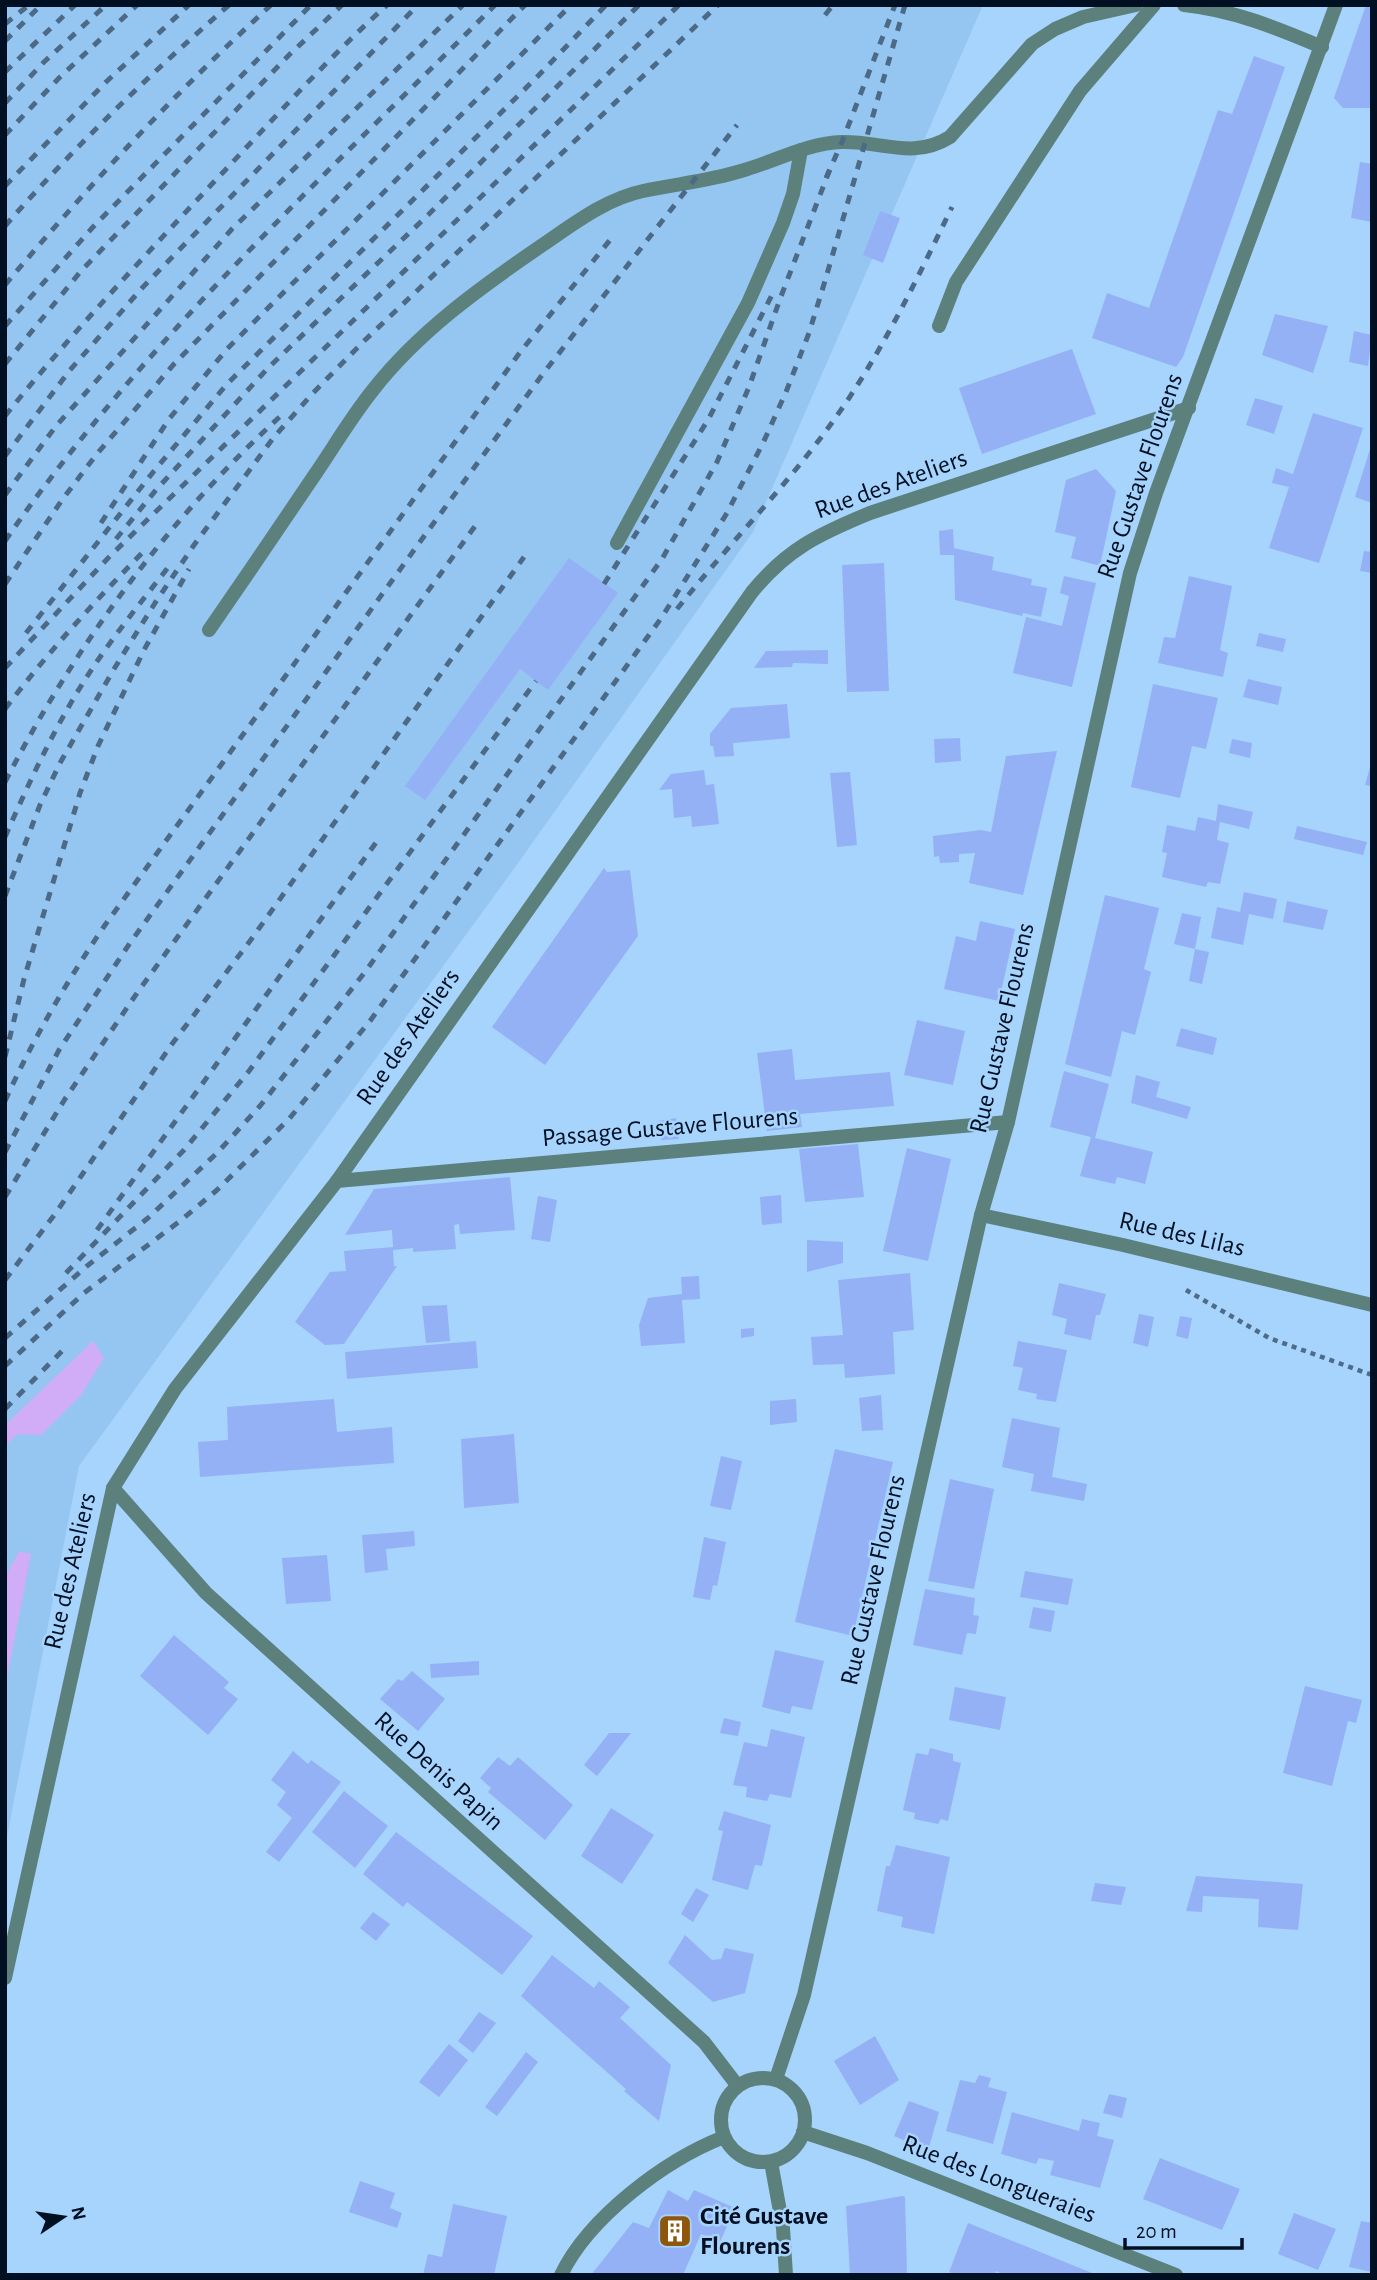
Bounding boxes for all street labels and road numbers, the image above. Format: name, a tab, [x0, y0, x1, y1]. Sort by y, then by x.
street label: Rue Gustave Flourens	[1093, 370, 1187, 582]
street label: Rue des Ateliers	[811, 444, 971, 524]
street label: Rue Gustave Flourens	[965, 920, 1039, 1136]
street label: Rue des Ateliers	[351, 964, 465, 1110]
street label: Passage Gustave Flourens	[541, 1103, 799, 1151]
street label: Rue des Lilas	[1117, 1207, 1247, 1261]
street label: Rue Gustave Flourens	[836, 1472, 910, 1688]
street label: Rue des Ateliers	[39, 1490, 101, 1652]
street label: Rue Denis Papin	[370, 1707, 508, 1835]
street label: Rue des Longueraies	[899, 2130, 1099, 2228]

